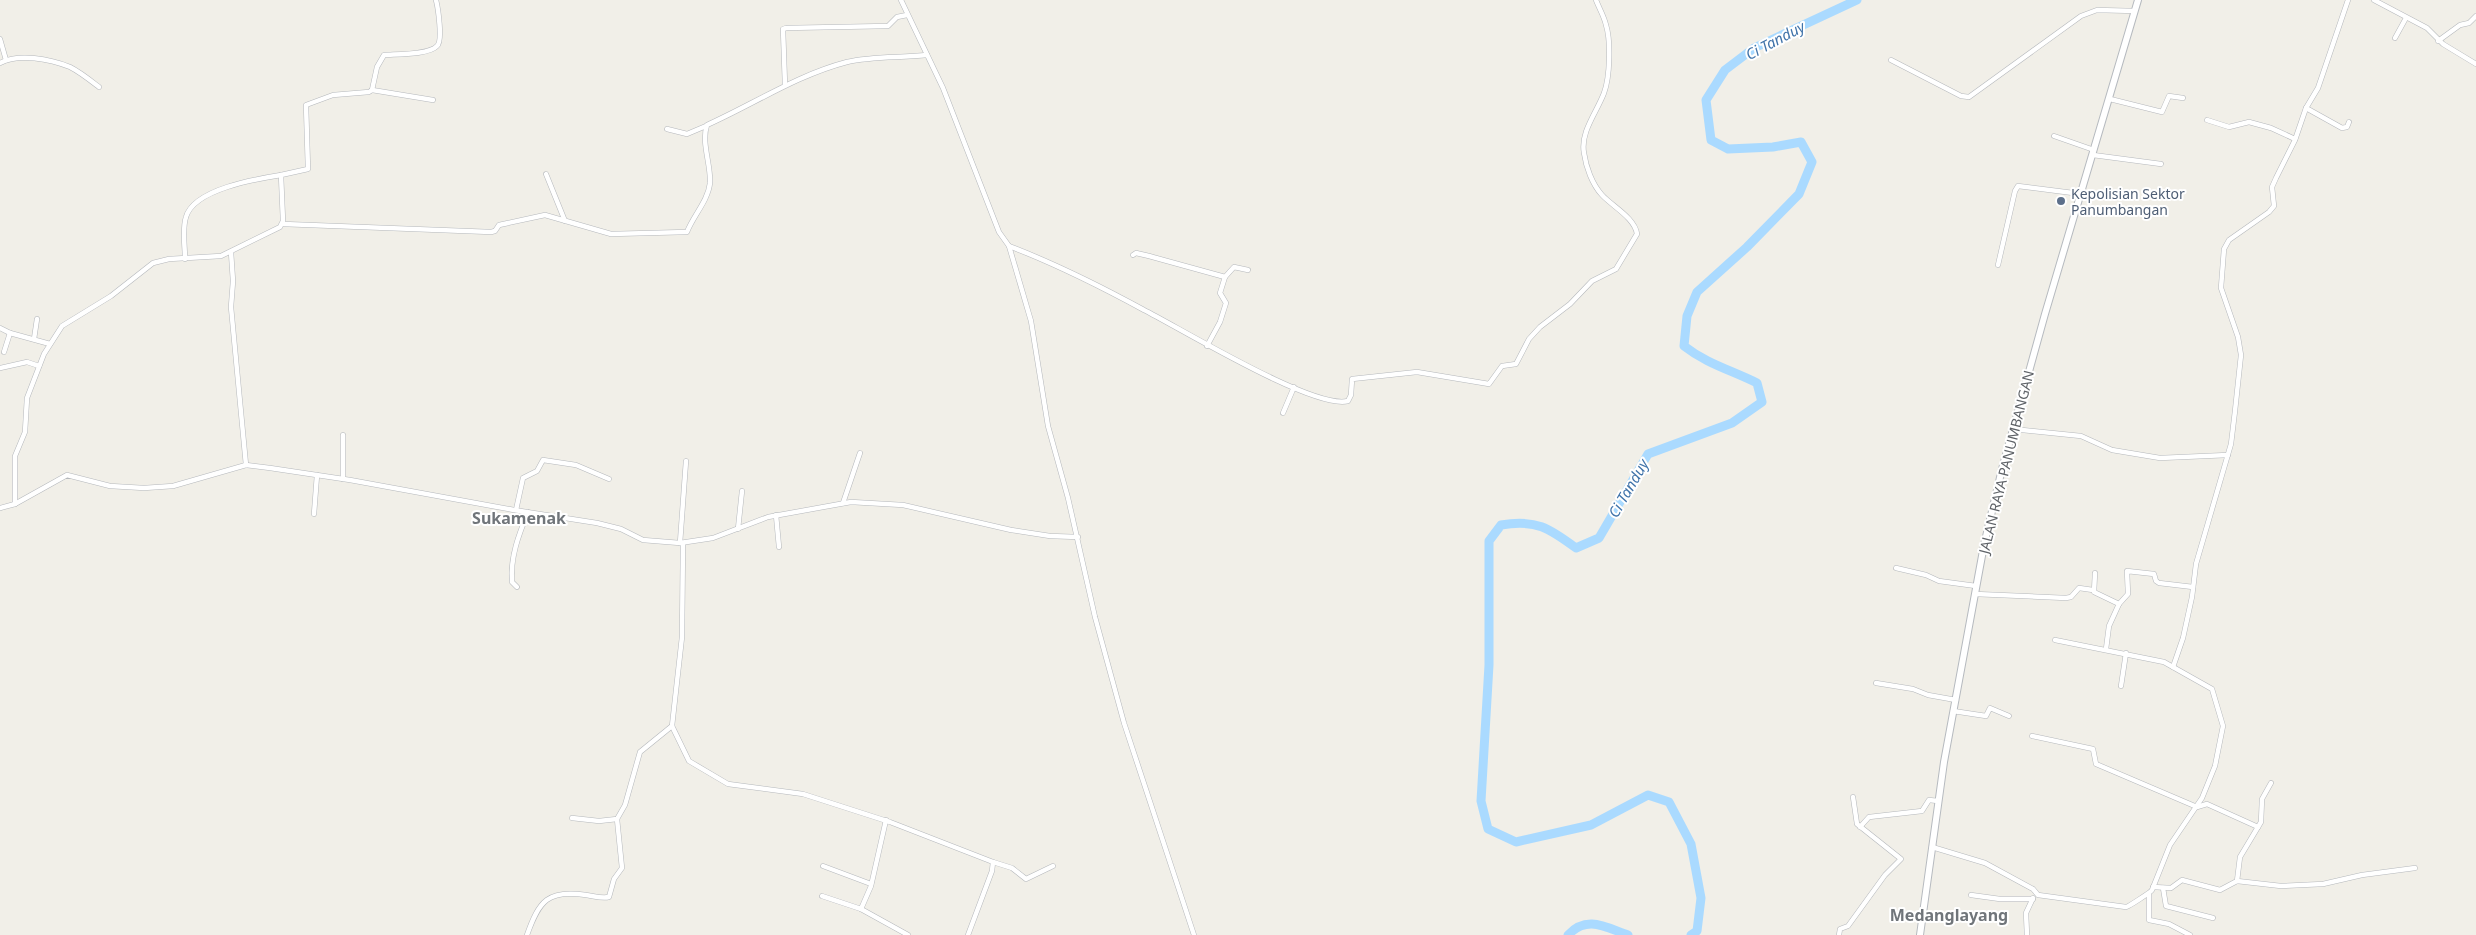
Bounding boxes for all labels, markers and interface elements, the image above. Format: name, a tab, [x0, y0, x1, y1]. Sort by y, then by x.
water label: Ci Tanduy	[1742, 16, 1809, 64]
place label: Kepolisian Sektor Panumbangan	[2071, 184, 2185, 219]
marker: Kepolisian Sektor Panumbangan	[2055, 195, 2067, 207]
street label: JALAN RAYA PANUMBANGAN	[1973, 368, 2038, 558]
water label: Ci Tanduy	[1603, 454, 1653, 521]
district label: Sukamenak	[472, 507, 566, 529]
district label: Medanglayang	[1890, 904, 2008, 926]

